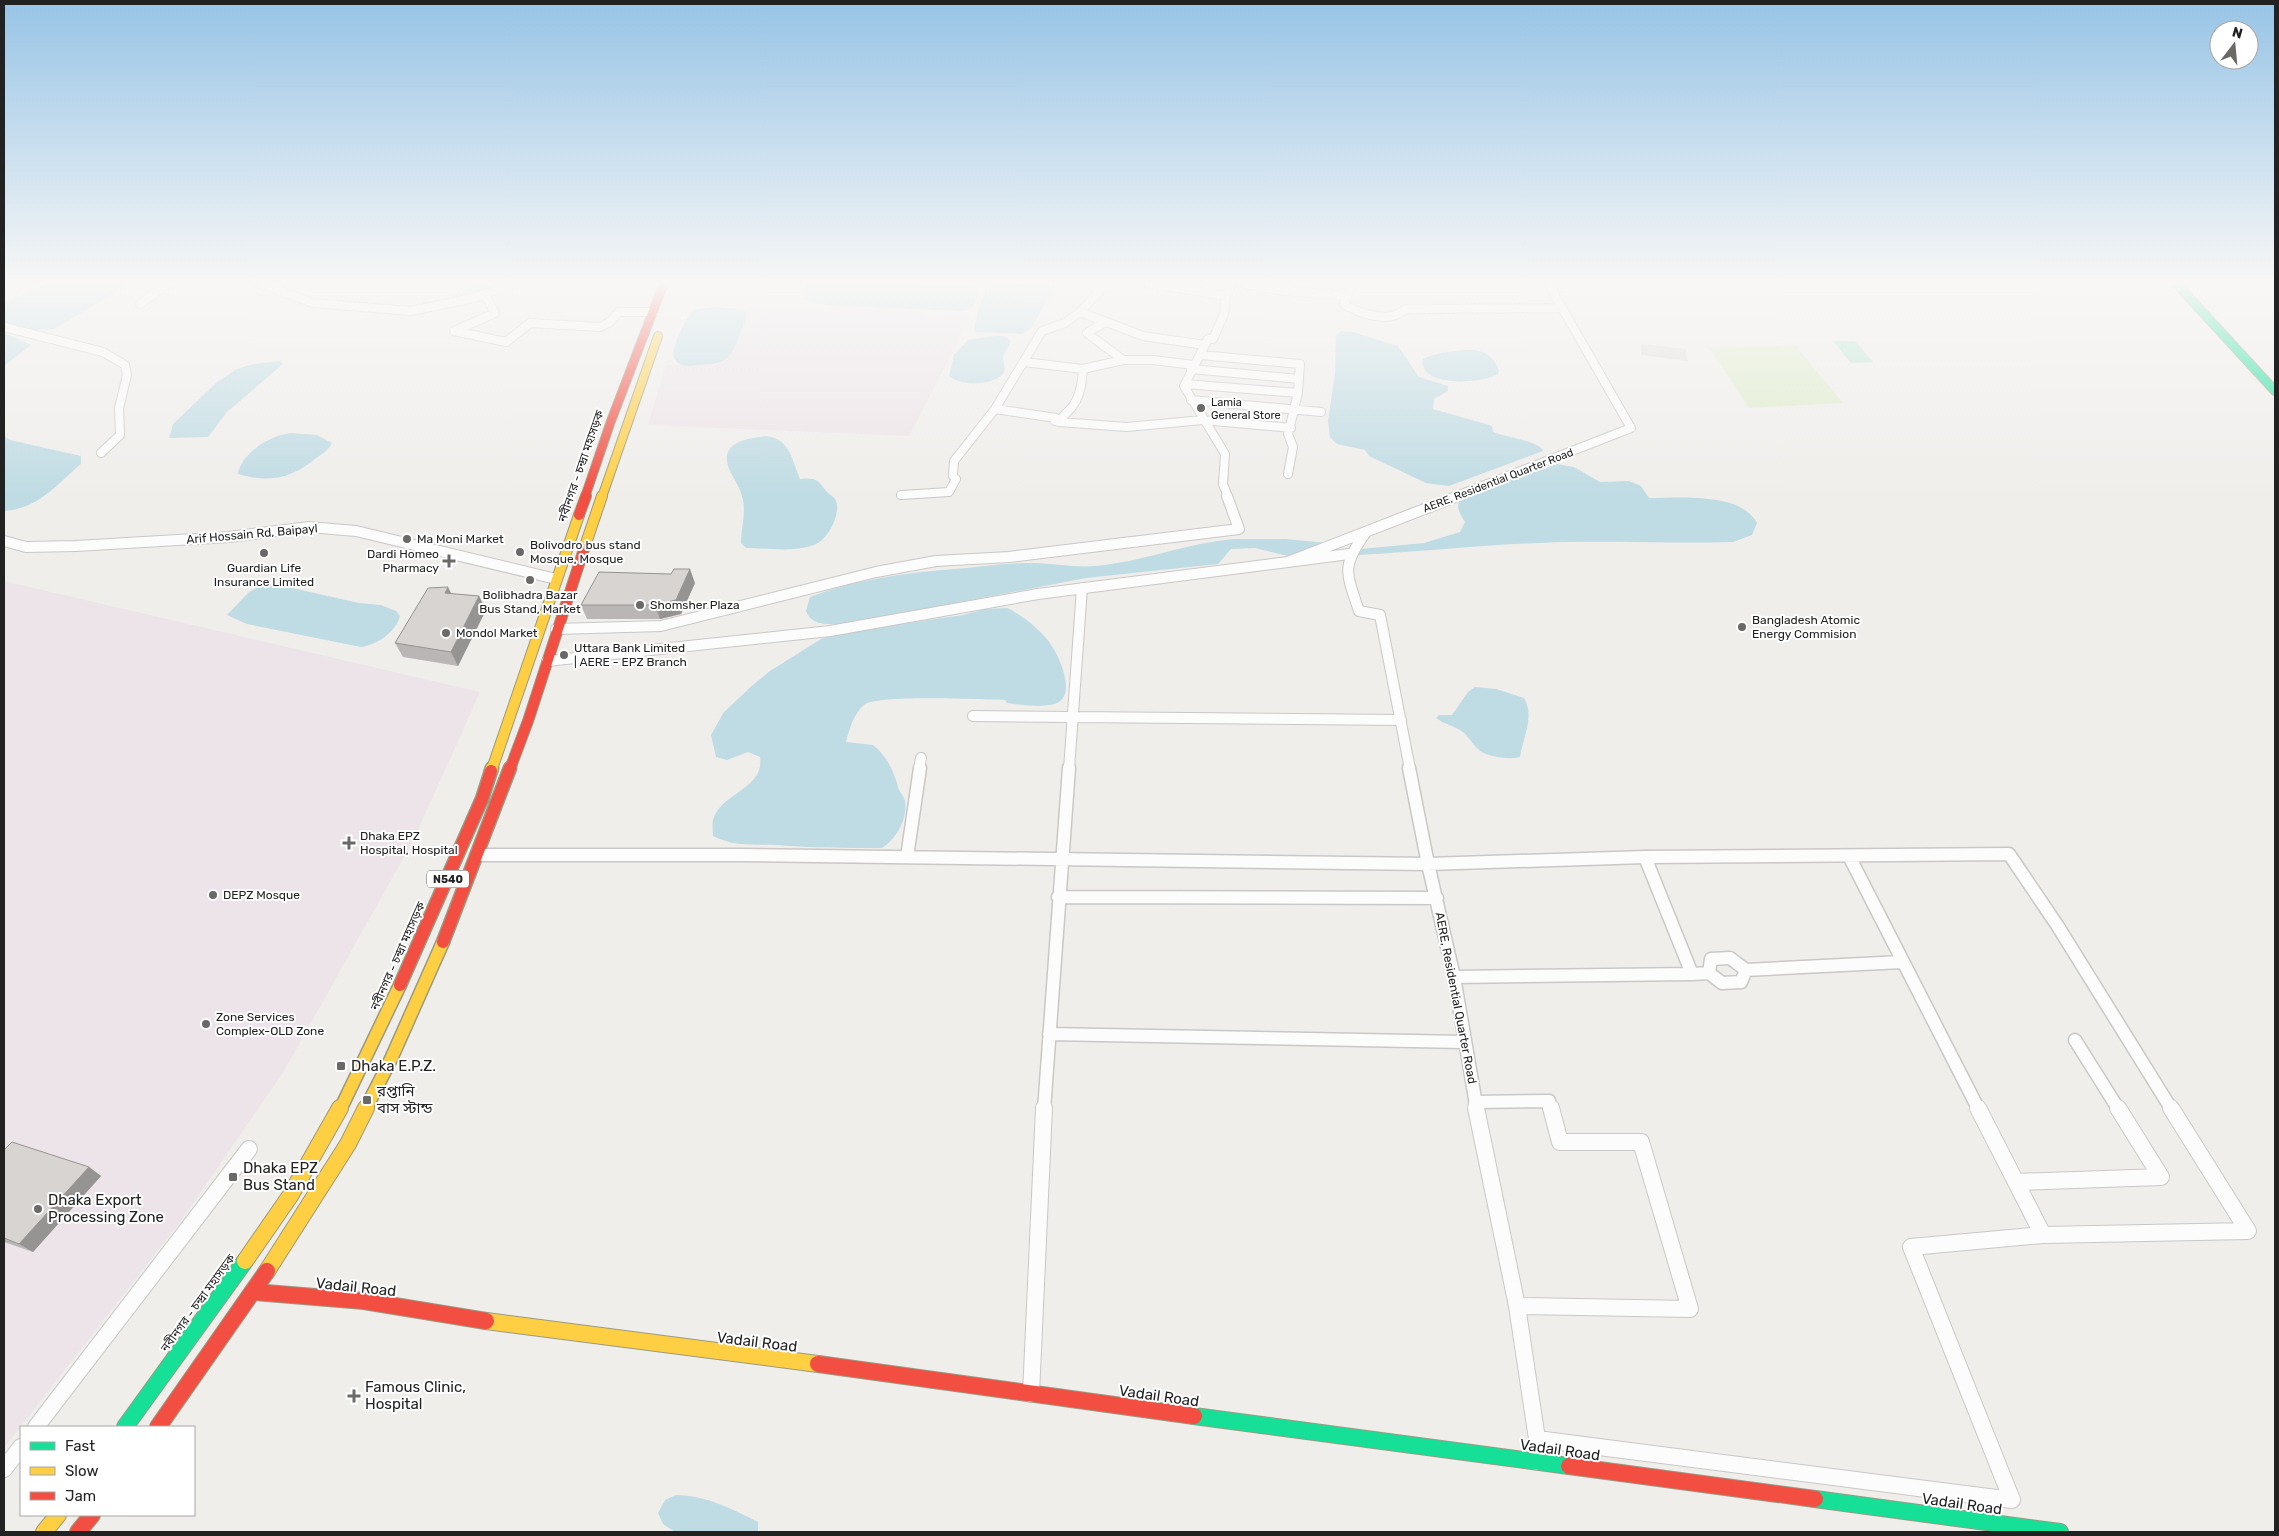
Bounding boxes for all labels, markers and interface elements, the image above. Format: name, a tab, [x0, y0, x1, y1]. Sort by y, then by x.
north arrow	[2209, 20, 2259, 70]
text: N	[2230, 23, 2245, 43]
place label: Lamia General Store	[1211, 396, 1281, 422]
marker: Lamia General Store	[1195, 402, 1207, 414]
street label: নবীনগর - চন্দ্রা মহাসড়ক	[554, 408, 607, 525]
street label: AERE, Residential Quarter Road	[1421, 446, 1575, 515]
street label: Arif Hossain Rd, Baipayl	[186, 521, 318, 547]
place label: Ma Moni Market	[417, 532, 504, 546]
marker: Ma Moni Market	[401, 533, 413, 545]
place label: Bolivodro bus stand Mosque, Mosque	[530, 538, 641, 566]
marker: Bolivodro bus stand Mosque, Mosque	[514, 546, 526, 558]
marker: Guardian Life Insurance Limited	[258, 547, 270, 559]
place label: Dardi Homeo Pharmacy	[367, 547, 439, 575]
marker: Dardi Homeo Pharmacy	[443, 555, 455, 567]
place label: Guardian Life Insurance Limited	[214, 561, 314, 589]
marker: Bolibhadra Bazar Bus Stand, Market	[524, 574, 536, 586]
place label: Bolibhadra Bazar Bus Stand, Market	[479, 588, 581, 616]
place label: Shomsher Plaza	[650, 598, 740, 612]
marker: Shomsher Plaza	[634, 599, 646, 611]
place label: Bangladesh Atomic Energy Commision	[1752, 613, 1860, 641]
marker: Bangladesh Atomic Energy Commision	[1736, 621, 1748, 633]
place label: Mondol Market	[456, 626, 538, 640]
marker: Mondol Market	[440, 627, 452, 639]
place label: Uttara Bank Limited | AERE - EPZ Branch	[574, 641, 687, 669]
marker: Uttara Bank Limited | AERE - EPZ Branch	[558, 649, 570, 661]
place label: Dhaka EPZ Hospital, Hospital	[360, 829, 458, 857]
marker: Dhaka EPZ Hospital, Hospital	[342, 836, 356, 850]
road number: N540	[427, 871, 469, 888]
place label: DEPZ Mosque	[223, 888, 300, 902]
marker: DEPZ Mosque	[207, 889, 219, 901]
street label: নবীনগর - চন্দ্রা মহাসড়ক	[366, 899, 428, 1013]
street label: AERE, Residential Quarter Road	[1432, 911, 1480, 1085]
place label: Zone Services Complex-OLD Zone	[216, 1010, 324, 1038]
marker: Zone Services Complex-OLD Zone	[200, 1018, 212, 1030]
place label: Dhaka E.P.Z.	[351, 1057, 436, 1075]
marker: Dhaka E.P.Z.	[335, 1060, 347, 1072]
place label: রপ্তানি বাস স্টান্ড	[376, 1082, 434, 1117]
marker: রপ্তানি বাস স্টান্ড	[361, 1094, 373, 1106]
place label: Dhaka EPZ Bus Stand	[243, 1159, 318, 1194]
marker: Dhaka EPZ Bus Stand	[227, 1171, 239, 1183]
place label: Dhaka Export Processing Zone	[48, 1191, 164, 1226]
marker: Dhaka Export Processing Zone	[32, 1203, 44, 1215]
street label: নবীনগর - চন্দ্রা মহাসড়ক	[157, 1251, 238, 1355]
street label: Vadail Road	[315, 1274, 397, 1300]
street label: Vadail Road	[716, 1328, 798, 1356]
place label: Famous Clinic, Hospital	[365, 1378, 466, 1413]
street label: Vadail Road	[1118, 1381, 1200, 1411]
marker: Famous Clinic, Hospital	[347, 1389, 361, 1403]
legend	[20, 1426, 195, 1516]
street label: Vadail Road	[1519, 1435, 1601, 1465]
text: Fast	[65, 1437, 95, 1455]
text: Slow	[65, 1462, 98, 1480]
text: Jam	[65, 1487, 96, 1505]
street label: Vadail Road	[1921, 1489, 2003, 1519]

